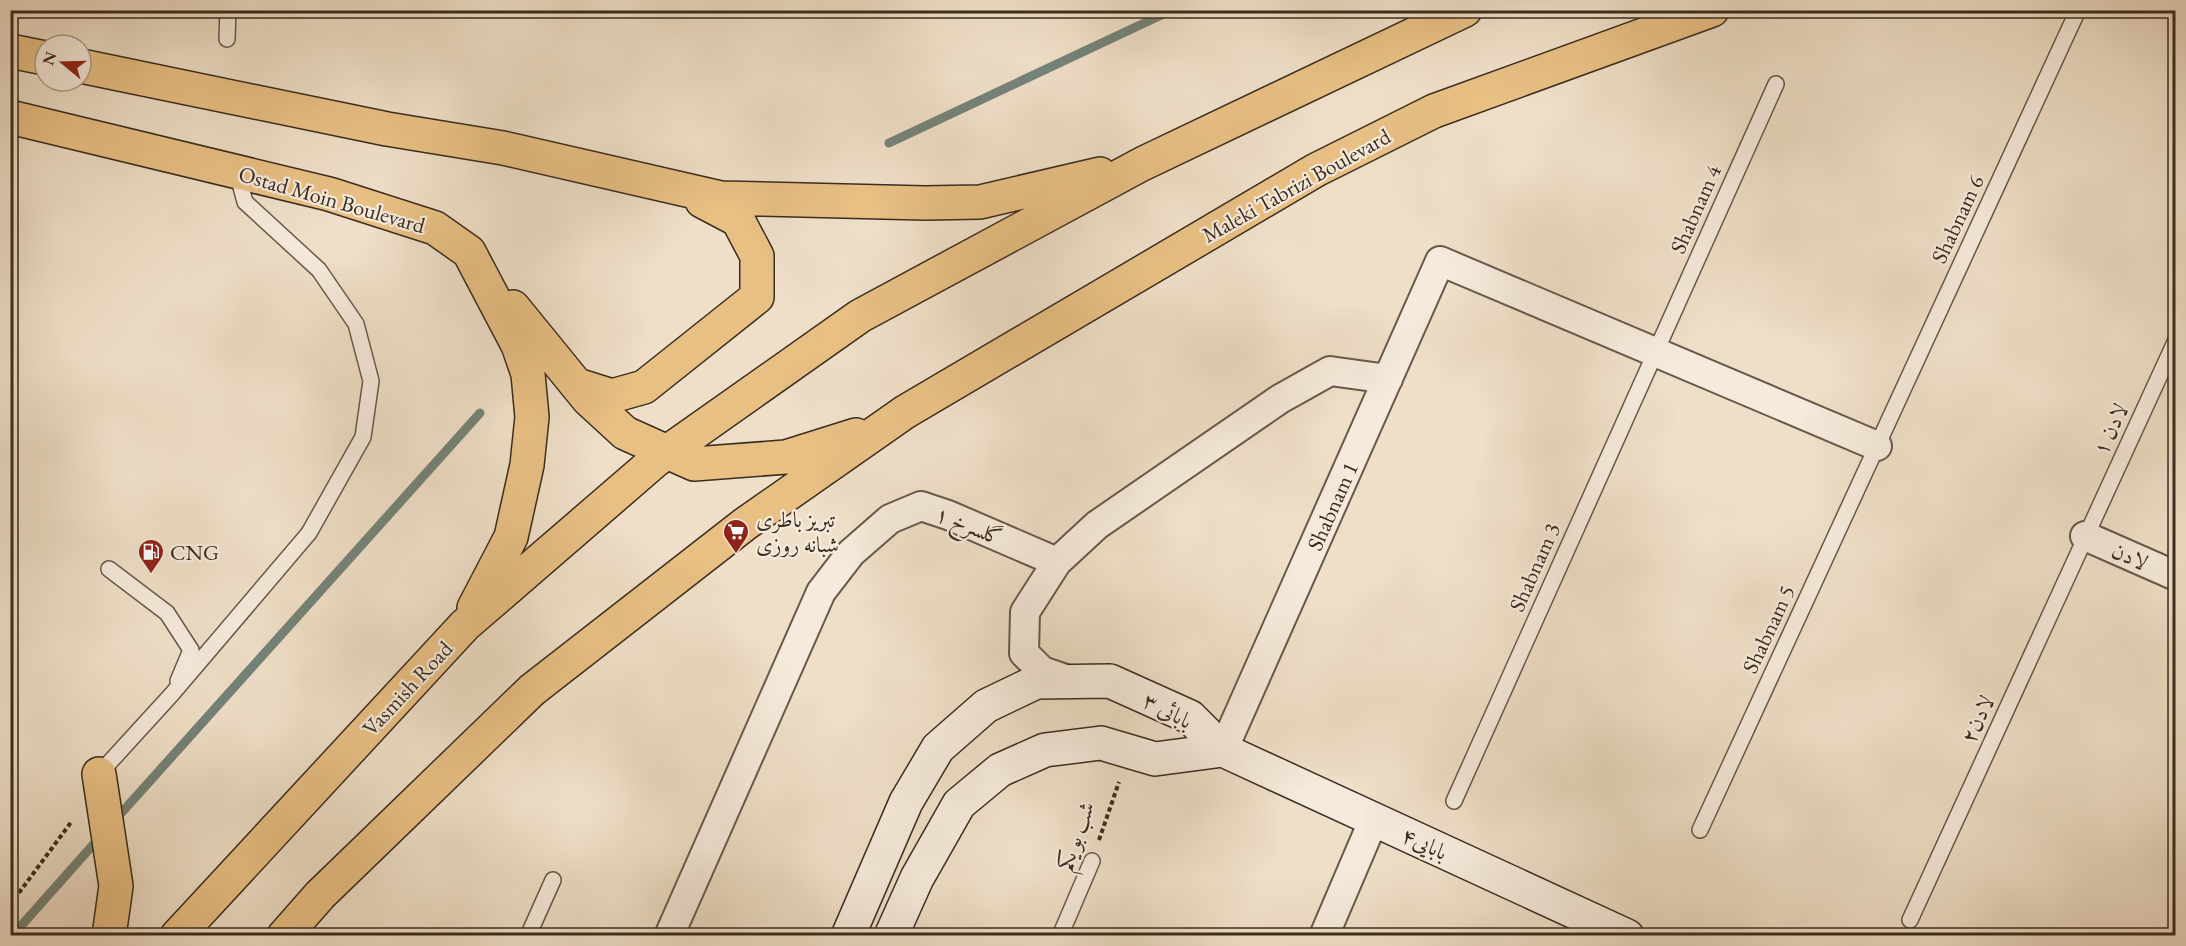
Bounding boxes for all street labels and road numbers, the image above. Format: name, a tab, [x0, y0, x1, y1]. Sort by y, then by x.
street label: Maleki Tabrizi Boulevard	[1197, 121, 1396, 249]
street label: Ostad Moin Boulevard	[235, 159, 429, 240]
street label: Shabnam 4	[1663, 160, 1728, 258]
street label: Shabnam 6	[1924, 170, 1991, 268]
street label: لادن ۱	[2086, 399, 2135, 460]
street label: Shabnam 1	[1300, 457, 1365, 555]
street label: گلسرخ ۱	[929, 499, 1006, 557]
street label: Shabnam 3	[1502, 518, 1567, 616]
street label: لادن	[2107, 536, 2152, 577]
street label: Shabnam 5	[1735, 580, 1801, 678]
street label: Vasmish Road	[356, 634, 459, 742]
street label: بابائی ۳	[1138, 685, 1197, 735]
street label: لادن۲	[1954, 691, 2001, 748]
street label: شب بو یکم	[1050, 797, 1107, 877]
street label: بابایی۴	[1397, 820, 1452, 868]

